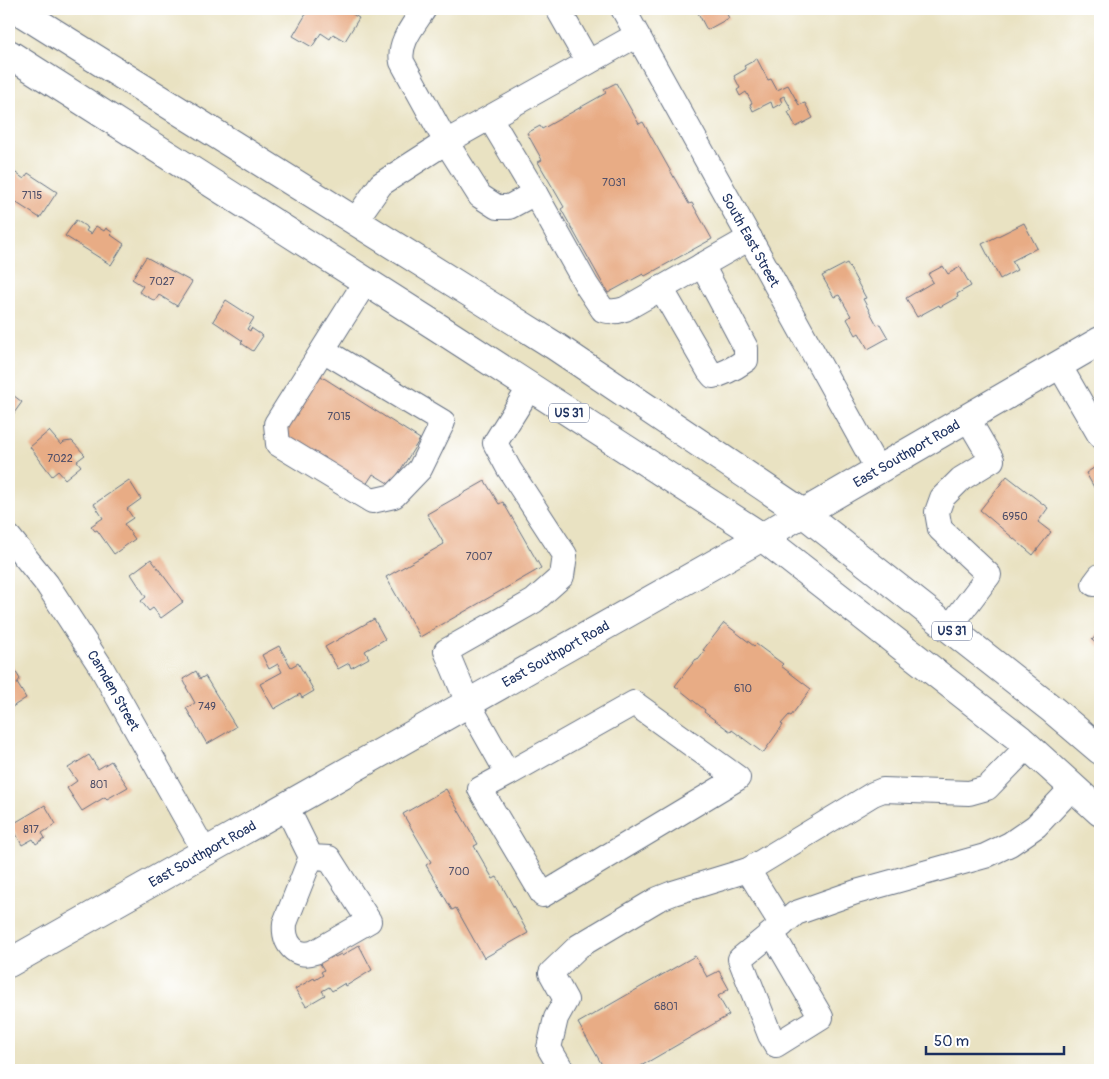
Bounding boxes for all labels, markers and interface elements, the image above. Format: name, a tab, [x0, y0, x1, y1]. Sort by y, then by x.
house number: 7031	[602, 176, 626, 189]
house number: 7115	[22, 189, 42, 202]
street label: South East Street	[718, 190, 784, 290]
house number: 7027	[149, 275, 175, 288]
road number: US 31	[549, 403, 589, 422]
house number: 7015	[327, 410, 351, 423]
street label: East Southport Road	[850, 416, 963, 491]
house number: 7022	[47, 452, 73, 465]
house number: 6950	[1002, 510, 1028, 523]
house number: 7007	[466, 550, 493, 563]
street label: East Southport Road	[499, 617, 612, 691]
road number: US 31	[932, 622, 972, 640]
street label: Camden Street	[84, 647, 144, 734]
house number: 610	[734, 682, 752, 695]
house number: 749	[198, 700, 216, 713]
house number: 801	[90, 778, 108, 791]
street label: East Southport Road	[146, 817, 259, 891]
house number: 817	[23, 823, 39, 836]
house number: 700	[449, 865, 469, 878]
house number: 6801	[654, 1000, 678, 1013]
scale bar	[926, 1024, 1064, 1056]
text: 50 m	[934, 1032, 969, 1051]

